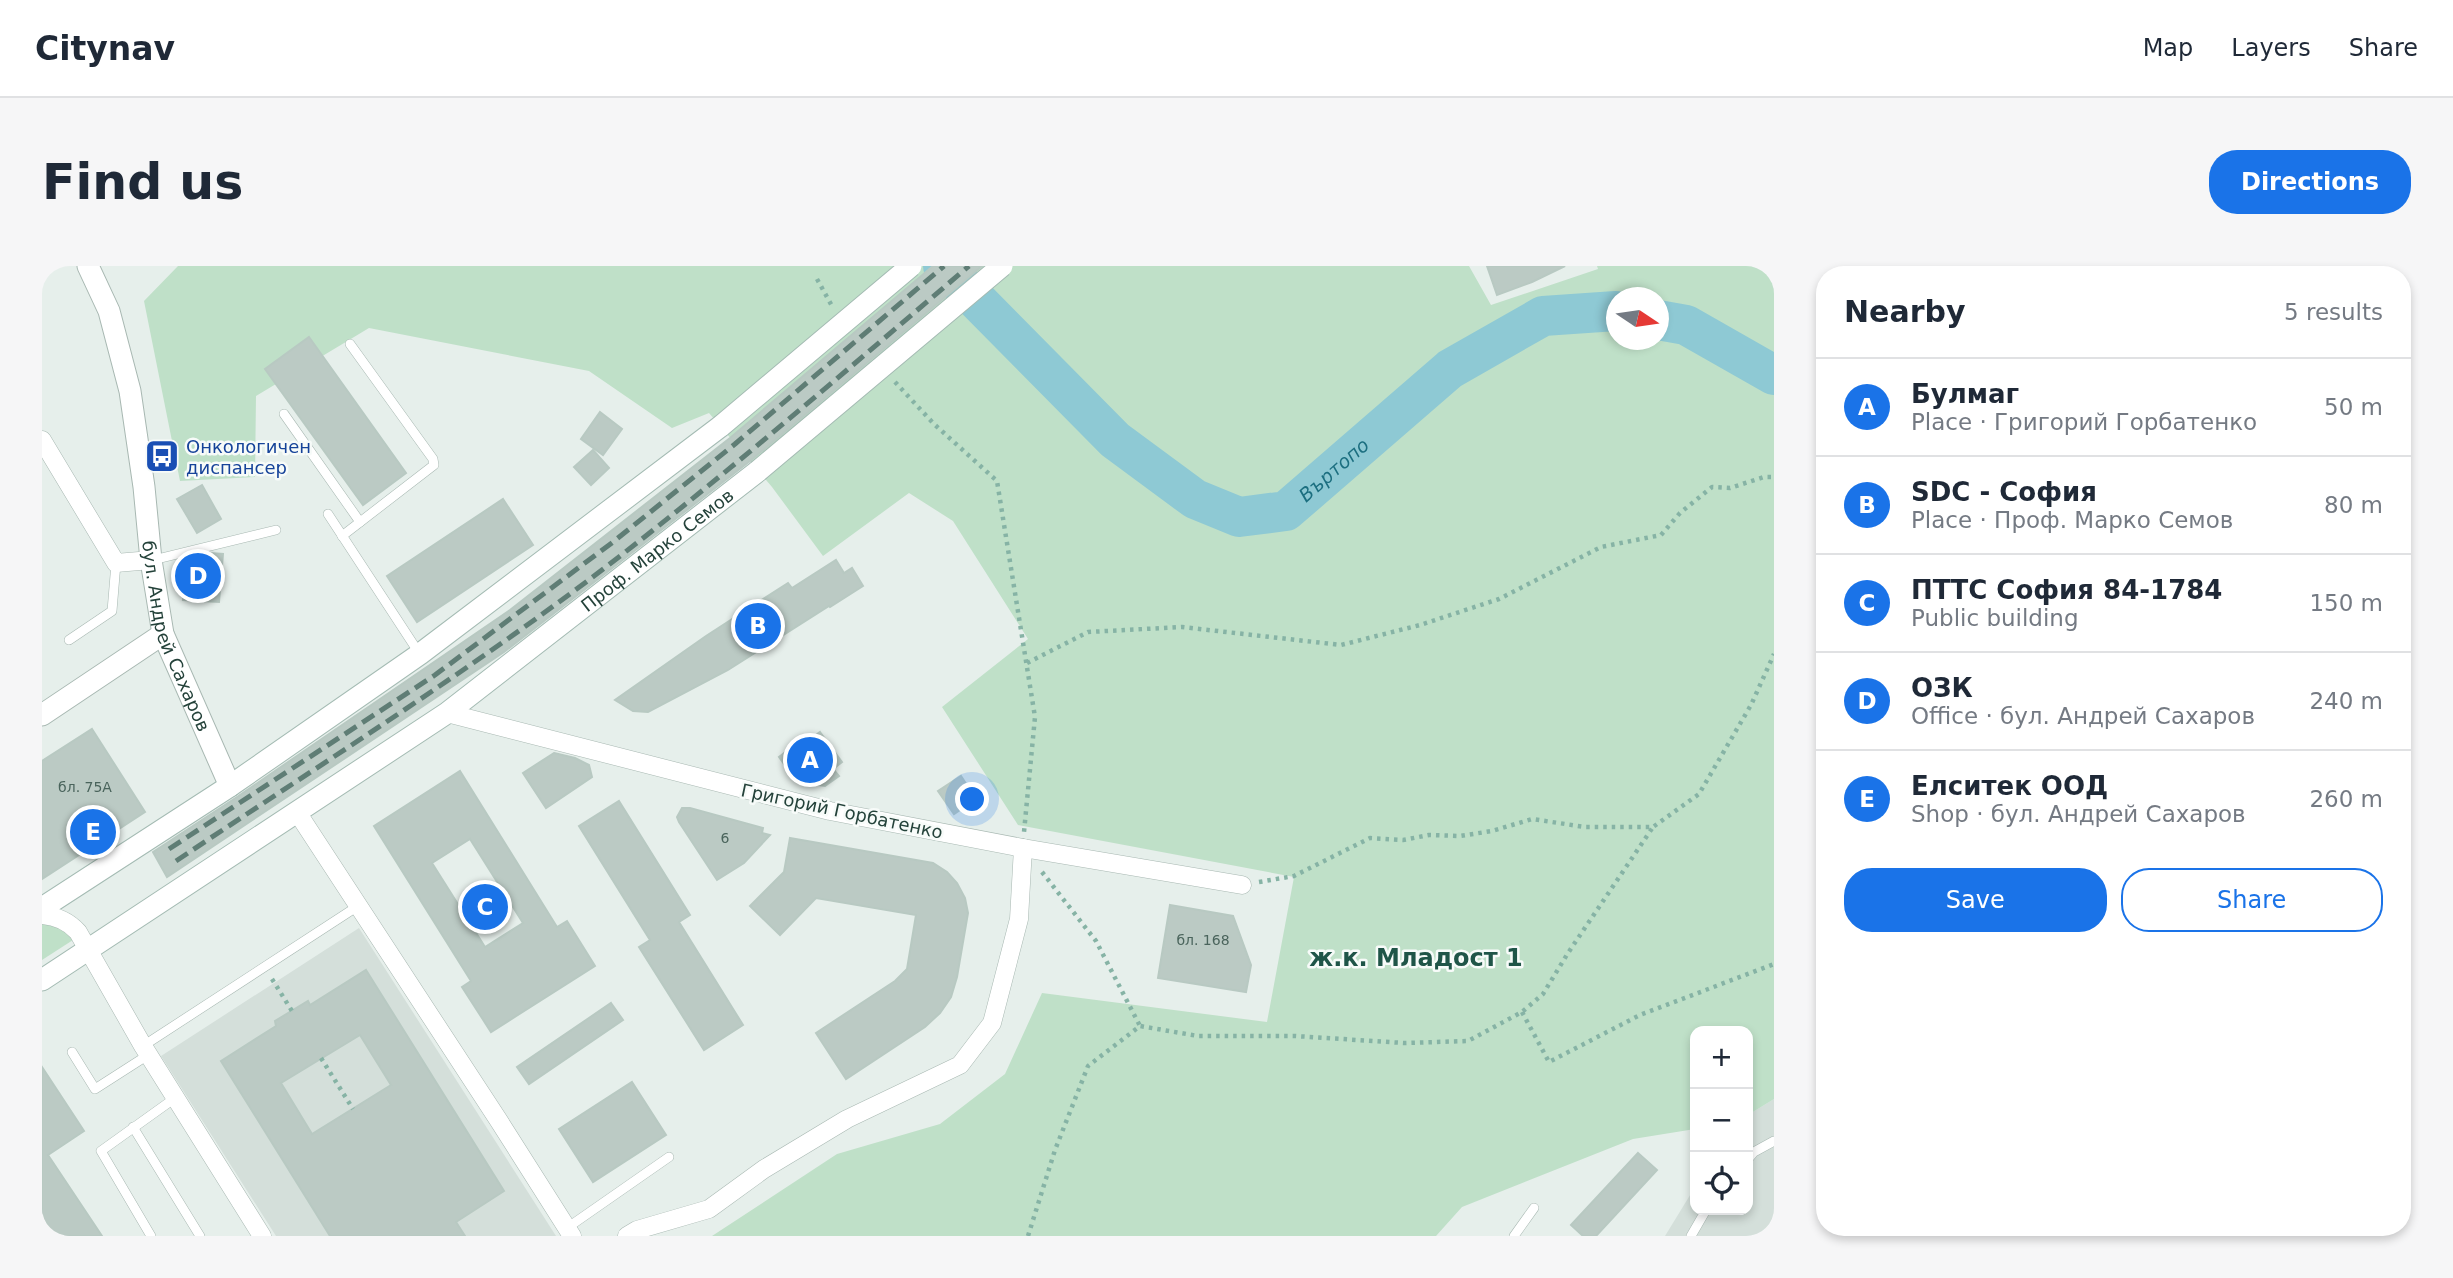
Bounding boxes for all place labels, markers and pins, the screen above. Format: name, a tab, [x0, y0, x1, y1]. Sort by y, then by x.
place label: Онкологичен диспансер	[186, 436, 311, 478]
bus stop icon: Онкологичен диспансер	[143, 437, 181, 475]
pin: D	[175, 550, 221, 602]
pin: B	[735, 600, 781, 652]
pin: A	[787, 734, 833, 786]
pin: E	[70, 806, 116, 858]
pin: C	[462, 881, 508, 933]

